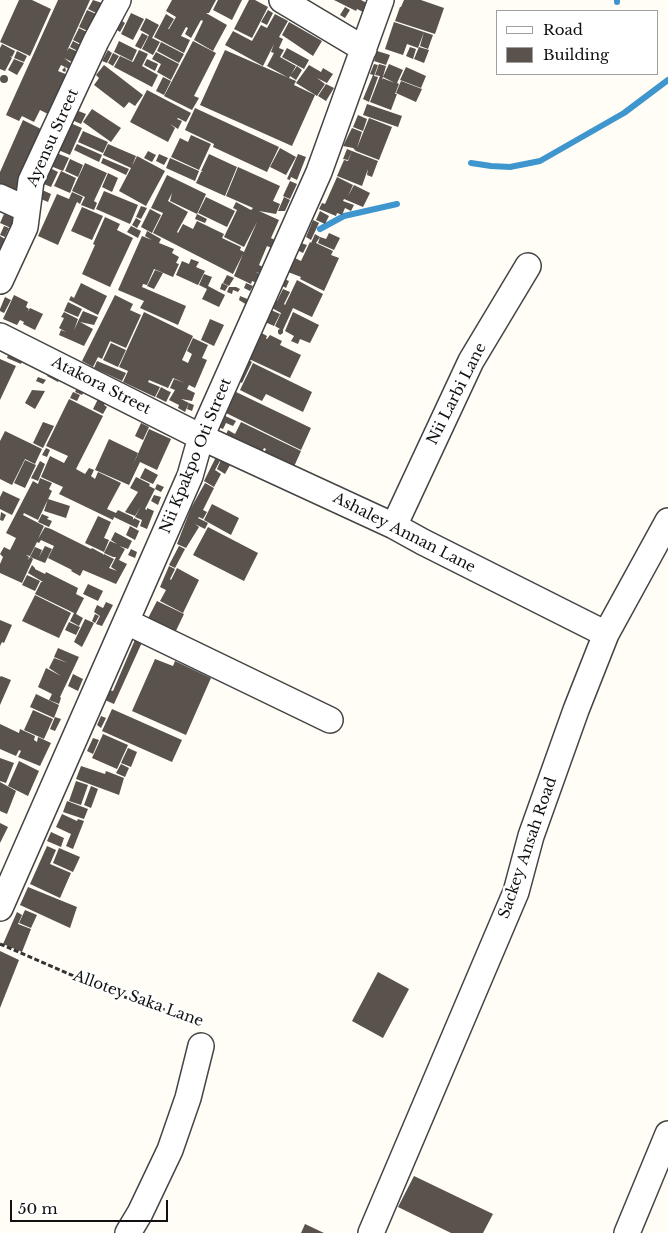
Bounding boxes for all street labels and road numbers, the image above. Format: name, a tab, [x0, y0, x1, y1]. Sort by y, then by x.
street label: Ayensu Street	[23, 86, 83, 190]
street label: Nii Larbi Lane	[424, 340, 490, 448]
street label: Atakora Street	[48, 353, 154, 419]
street label: Nii Kpakpo Oti Street	[157, 376, 235, 536]
street label: Ashaley Annan Lane	[330, 489, 478, 577]
street label: Sackey Ansah Road	[495, 775, 561, 921]
street label: Allotey Saka Lane	[71, 967, 205, 1031]

